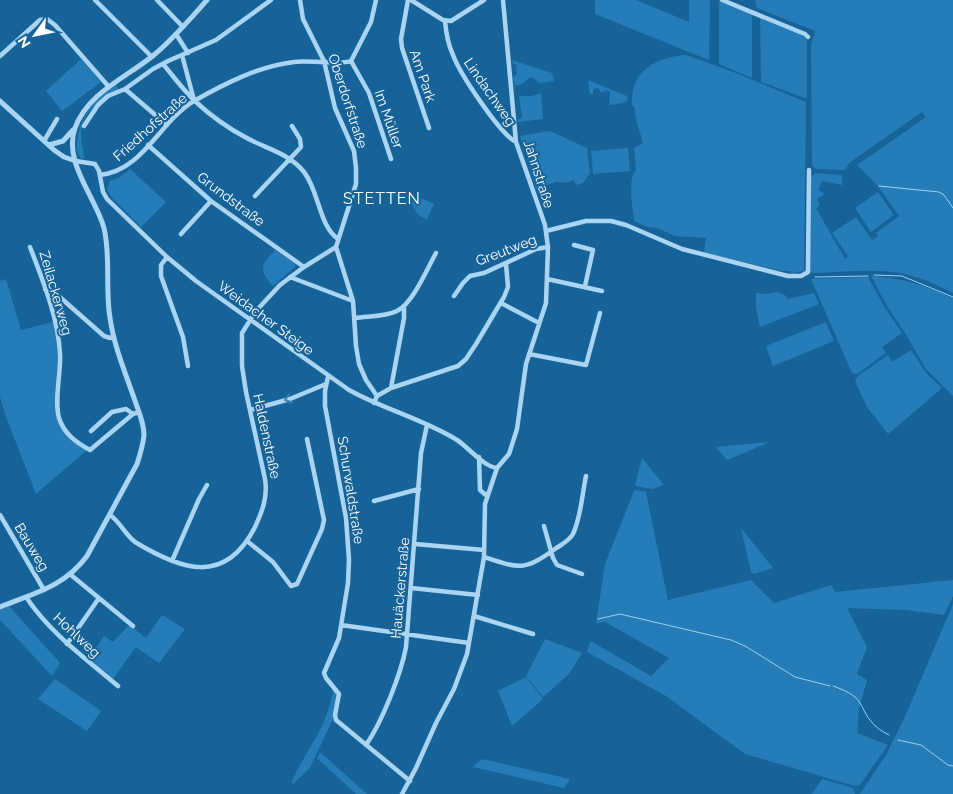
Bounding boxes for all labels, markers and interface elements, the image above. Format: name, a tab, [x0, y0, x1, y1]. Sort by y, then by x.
north arrow	[10, 10, 60, 60]
text: N	[14, 33, 34, 51]
street label: Am Park	[407, 48, 440, 105]
street label: Oberdorfstraße	[325, 52, 371, 150]
street label: Lindachweg	[461, 55, 519, 129]
street label: Im Müller	[371, 87, 407, 151]
street label: Friedhofstraße	[110, 90, 190, 164]
street label: Jahnstraße	[521, 138, 557, 210]
street label: Grundstraße	[194, 169, 268, 229]
district label: STETTEN	[343, 189, 421, 208]
street label: Greutweg	[473, 231, 539, 269]
street label: Zeilackerweg	[36, 249, 76, 337]
street label: Weidacher Steige	[215, 278, 317, 358]
street label: Haldenstraße	[250, 392, 284, 480]
one-way arrow	[285, 393, 293, 403]
street label: Schurwaldstraße	[335, 435, 367, 545]
street label: Bauweg	[11, 520, 53, 574]
street label: Hauäckerstraße	[388, 537, 412, 639]
street label: Hohlweg	[50, 609, 104, 661]

